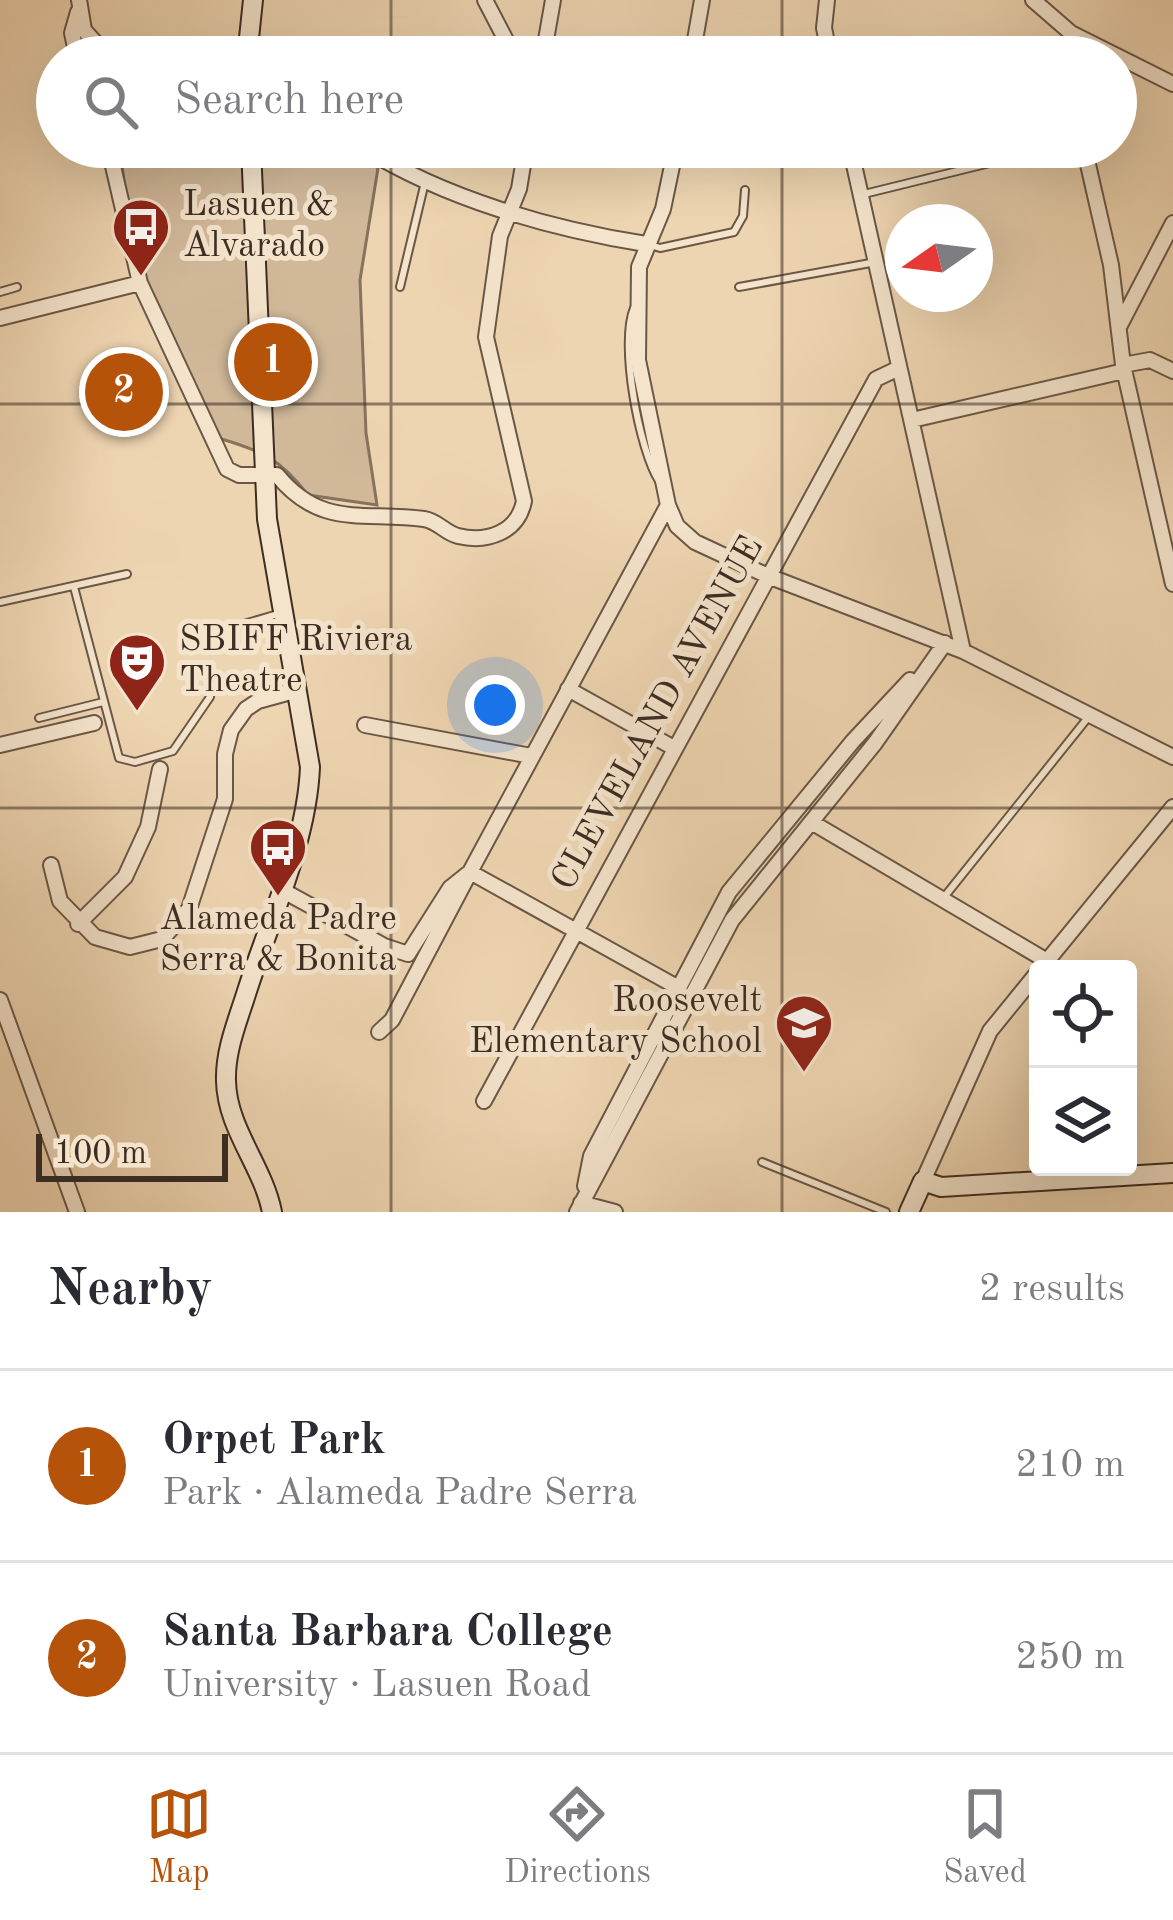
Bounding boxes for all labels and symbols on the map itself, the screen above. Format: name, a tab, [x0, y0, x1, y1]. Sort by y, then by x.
place label: Lasuen & Alvarado	[183, 188, 334, 265]
bus stop icon: Lasuen & Alvarado	[110, 196, 172, 278]
north arrow	[885, 204, 993, 312]
pin: 1	[234, 317, 312, 407]
pin: 2	[85, 347, 163, 437]
street label: CLEVELAND AVENUE	[547, 531, 771, 897]
place label: SBIFF Riviera Theatre	[179, 623, 413, 700]
theatre icon: SBIFF Riviera Theatre	[106, 631, 168, 713]
your location	[465, 675, 525, 735]
bus stop icon: Alameda Padre Serra & Bonita	[247, 816, 309, 898]
place label: Alameda Padre Serra & Bonita	[159, 902, 397, 979]
place label: Roosevelt Elementary School	[469, 984, 762, 1061]
school or university icon: Roosevelt Elementary School	[773, 992, 835, 1074]
scale bar	[36, 1128, 228, 1181]

